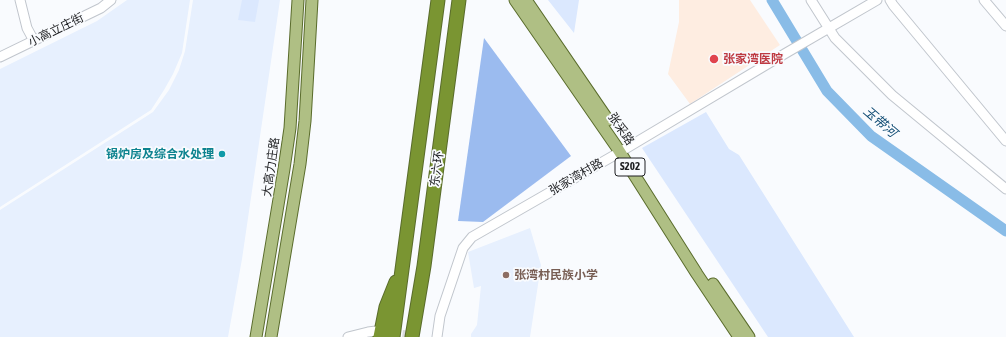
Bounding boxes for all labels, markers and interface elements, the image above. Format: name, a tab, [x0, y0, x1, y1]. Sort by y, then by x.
street label: 小高立庄街	[26, 10, 86, 50]
place label: 张家湾医院	[723, 52, 783, 66]
marker: 张家湾医院	[708, 53, 720, 65]
water label: 玉带河	[860, 103, 900, 141]
street label: 张采路	[605, 110, 637, 148]
street label: 大高力庄路	[260, 136, 282, 198]
place label: 锅炉房及综合水处理	[106, 147, 214, 161]
marker: 锅炉房及综合水处理	[217, 149, 227, 159]
street label: 东六环	[427, 150, 447, 188]
street label: 张家湾村路	[546, 156, 606, 198]
road number: S202	[615, 158, 645, 176]
place label: 张湾村民族小学	[514, 268, 598, 282]
marker: 张湾村民族小学	[501, 270, 511, 280]

